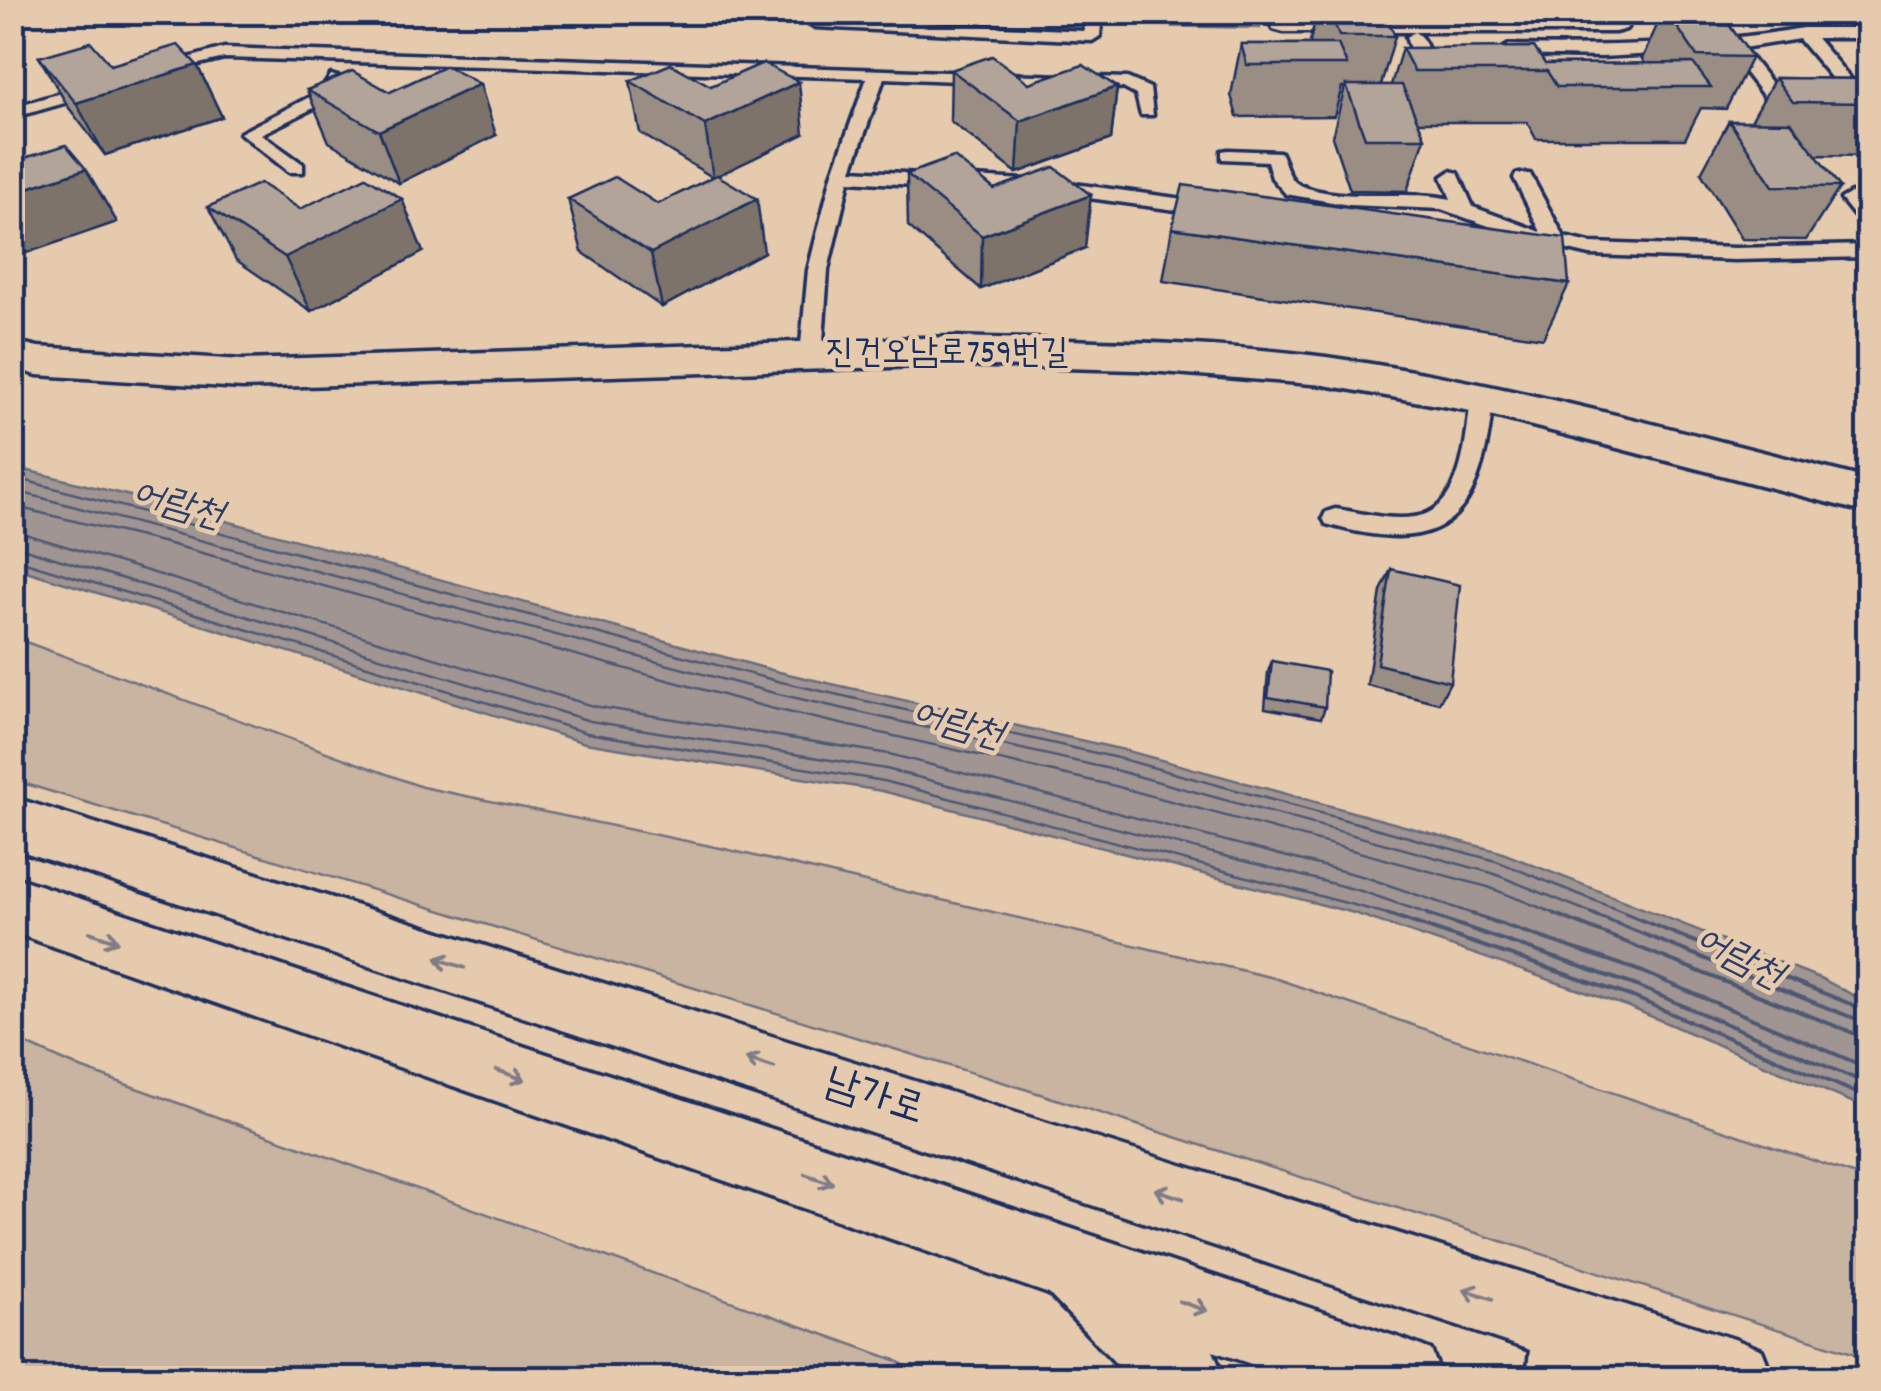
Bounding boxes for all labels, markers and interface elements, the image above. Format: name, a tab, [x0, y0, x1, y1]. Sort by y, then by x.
street label: 진건오남로759번길	[826, 330, 1068, 380]
water label: 어람천	[125, 468, 232, 547]
water label: 어람천	[905, 688, 1012, 767]
water label: 어람천	[1685, 915, 1794, 1007]
one-way arrow	[88, 929, 119, 947]
one-way arrow	[435, 953, 467, 971]
one-way arrow	[744, 1052, 776, 1070]
street label: 남가로	[817, 1055, 931, 1143]
one-way arrow	[495, 1068, 527, 1086]
one-way arrow	[803, 1172, 835, 1190]
one-way arrow	[1154, 1184, 1185, 1202]
one-way arrow	[1463, 1283, 1495, 1301]
one-way arrow	[1177, 1298, 1208, 1316]

